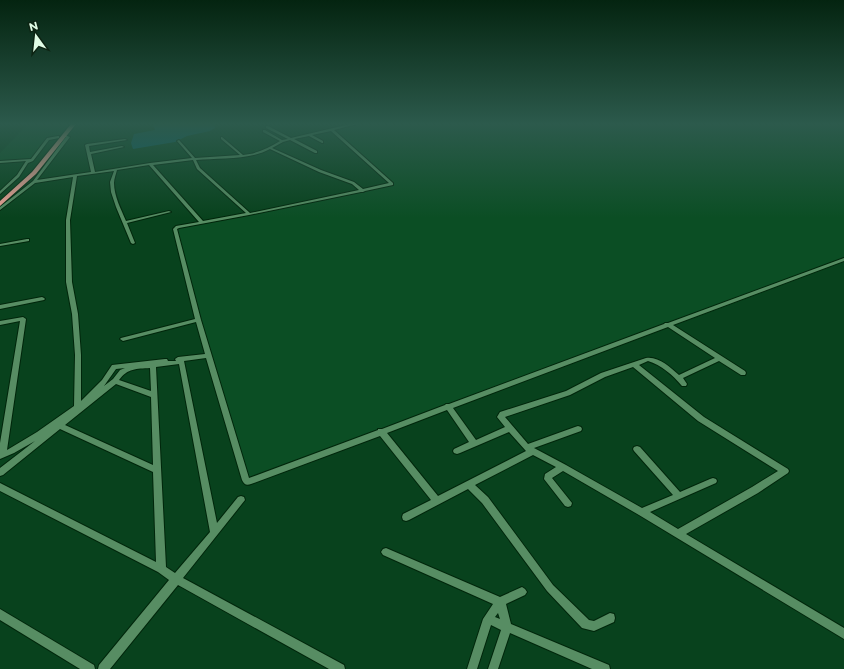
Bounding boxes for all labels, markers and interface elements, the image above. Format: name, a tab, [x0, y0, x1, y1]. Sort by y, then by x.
north arrow	[16, 16, 56, 56]
text: N	[27, 18, 40, 34]

